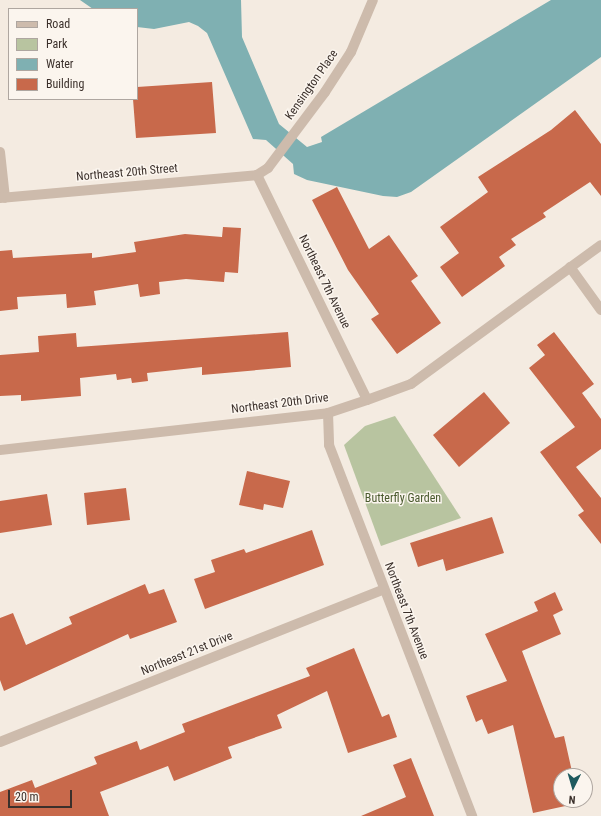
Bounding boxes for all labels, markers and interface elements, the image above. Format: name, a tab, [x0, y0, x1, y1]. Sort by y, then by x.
legend	[8, 8, 138, 100]
text: Road	[46, 17, 70, 31]
text: Park	[46, 37, 67, 51]
street label: Kensington Place	[283, 47, 341, 123]
text: Water	[46, 57, 74, 71]
text: Building	[46, 77, 84, 91]
street label: Northeast 20th Street	[76, 161, 178, 185]
street label: Northeast 7th Avenue	[295, 233, 353, 331]
street label: Northeast 20th Drive	[231, 391, 329, 417]
park label: Butterfly Garden	[365, 492, 441, 506]
street label: Northeast 7th Avenue	[381, 561, 431, 661]
street label: Northeast 21st Drive	[139, 629, 235, 679]
north arrow	[553, 768, 593, 808]
scale bar	[10, 782, 74, 808]
text: 20 m	[15, 790, 39, 804]
text: N	[568, 793, 576, 806]

